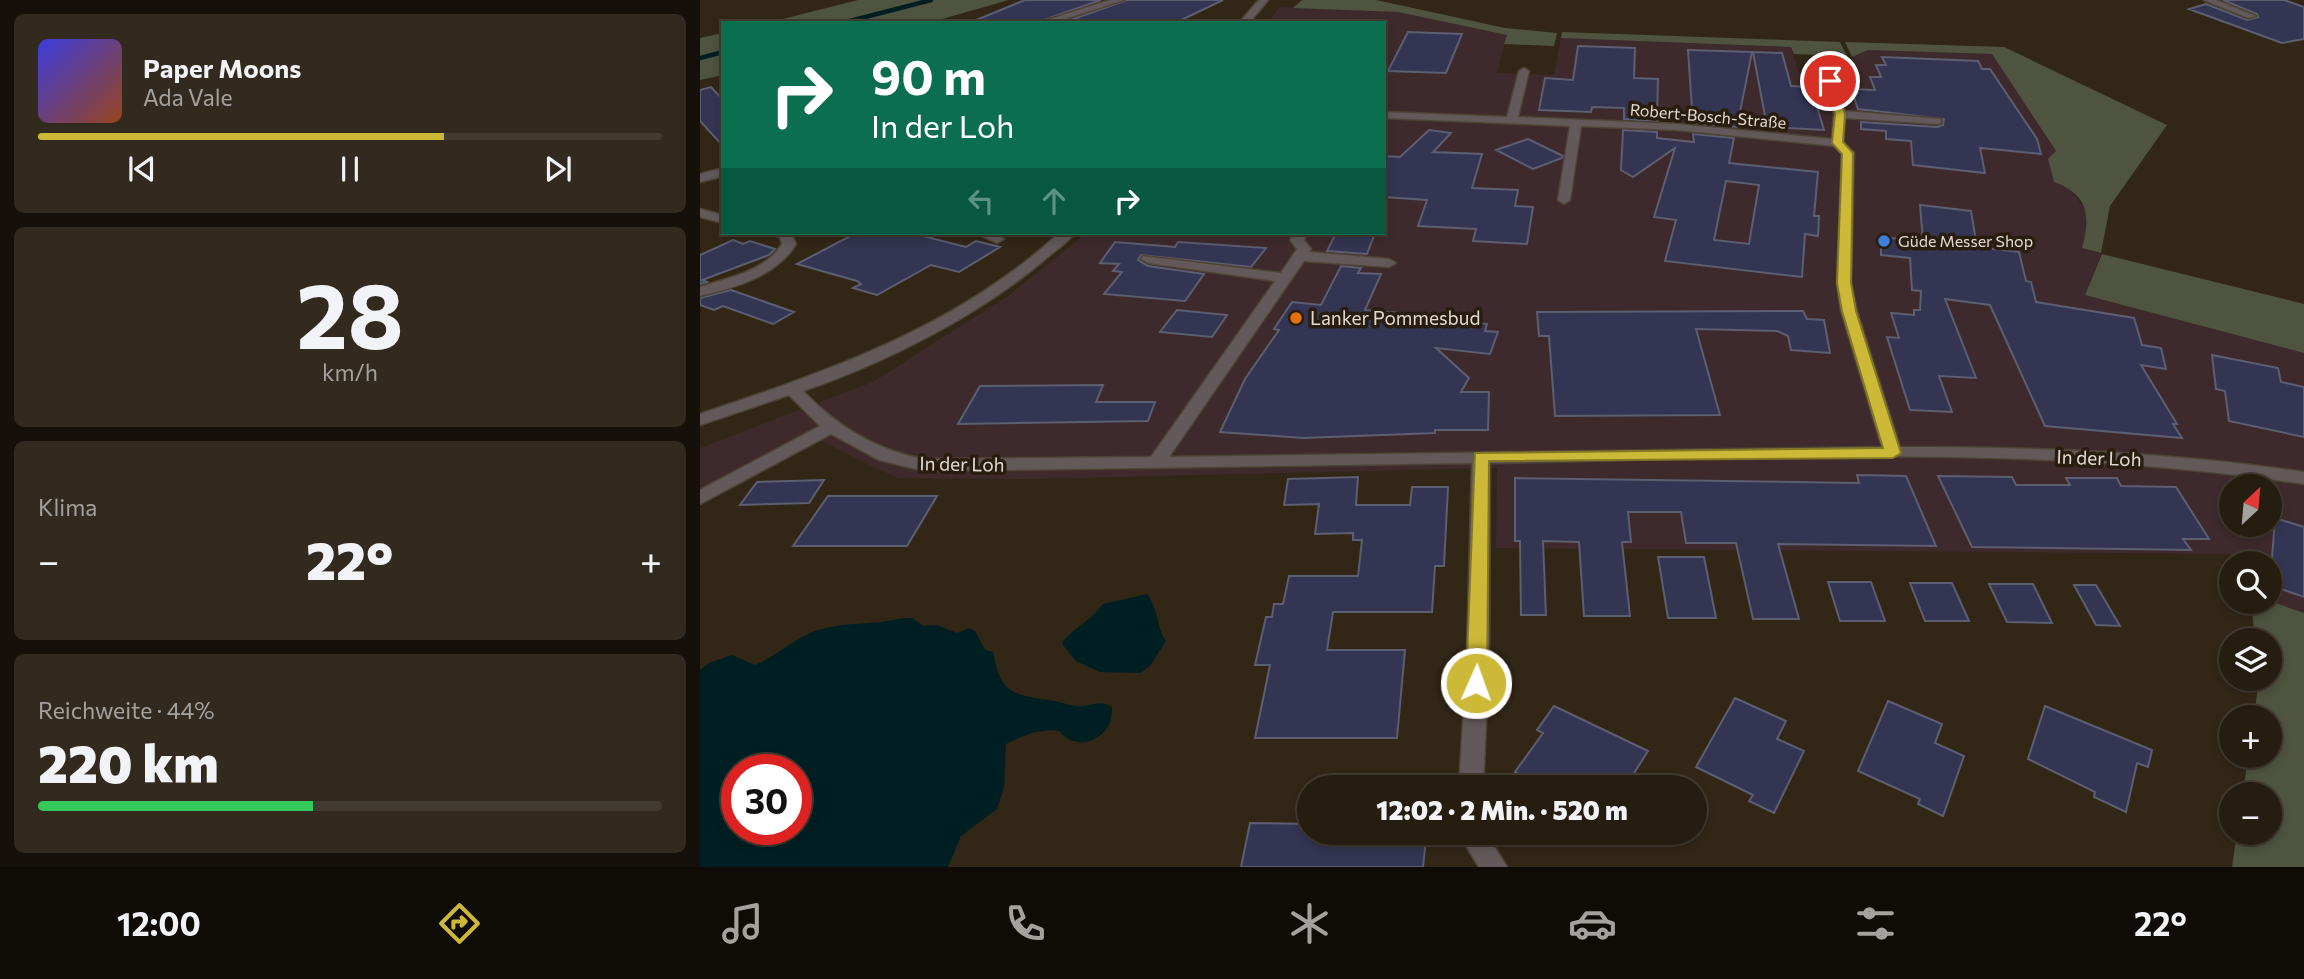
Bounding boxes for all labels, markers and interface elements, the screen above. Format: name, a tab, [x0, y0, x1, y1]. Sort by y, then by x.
text: 90 m	[871, 45, 986, 105]
icon: right	[756, 49, 847, 140]
pin	[1800, 51, 1860, 111]
text: Paper Moons	[143, 52, 301, 83]
icon: arrive	[1811, 62, 1849, 100]
text: Ada Vale	[143, 83, 233, 111]
street label: Robert-Bosch-Straße	[1629, 99, 1787, 132]
text: In der Loh	[871, 105, 1014, 145]
icon: previous	[123, 150, 161, 188]
icon: pause	[331, 150, 369, 188]
icon: next	[539, 150, 577, 188]
icon: left	[962, 182, 1000, 220]
icon: ahead	[1035, 182, 1073, 220]
icon: right	[1108, 182, 1146, 220]
place label: Güde Messer Shop	[1898, 231, 2033, 250]
marker: Güde Messer Shop	[1876, 233, 1892, 249]
text: 28	[296, 256, 404, 368]
place label: Lanker Pommesbud	[1310, 306, 1480, 329]
marker: Lanker Pommesbud	[1288, 310, 1304, 326]
text: km/h	[322, 358, 378, 386]
street label: In der Loh	[2056, 445, 2142, 470]
street label: In der Loh	[919, 451, 1005, 476]
north arrow	[2219, 474, 2282, 537]
map controls	[2219, 474, 2282, 845]
text: Klima	[38, 493, 97, 521]
text: 22°	[306, 527, 393, 591]
text: −	[38, 536, 60, 583]
text: +	[640, 536, 662, 583]
button: search	[2219, 551, 2282, 614]
button: layers	[2219, 628, 2282, 691]
position arrow	[1439, 646, 1513, 720]
text: Reichweite · 44%	[38, 696, 215, 724]
button: +	[2219, 705, 2282, 768]
text: 220 km	[38, 730, 219, 794]
speed limit sign: 30	[721, 754, 812, 845]
button: −	[2219, 782, 2282, 845]
text: 12:02 · 2 Min. · 520 m	[1376, 794, 1628, 825]
icon: directions	[435, 899, 484, 948]
icon: music	[718, 899, 767, 948]
icon: phone	[1001, 899, 1050, 948]
icon: climate	[1285, 899, 1334, 948]
icon: car	[1568, 899, 1617, 948]
icon: filters	[1851, 899, 1900, 948]
text: 12:00	[117, 903, 201, 943]
text: 22°	[2134, 903, 2187, 943]

